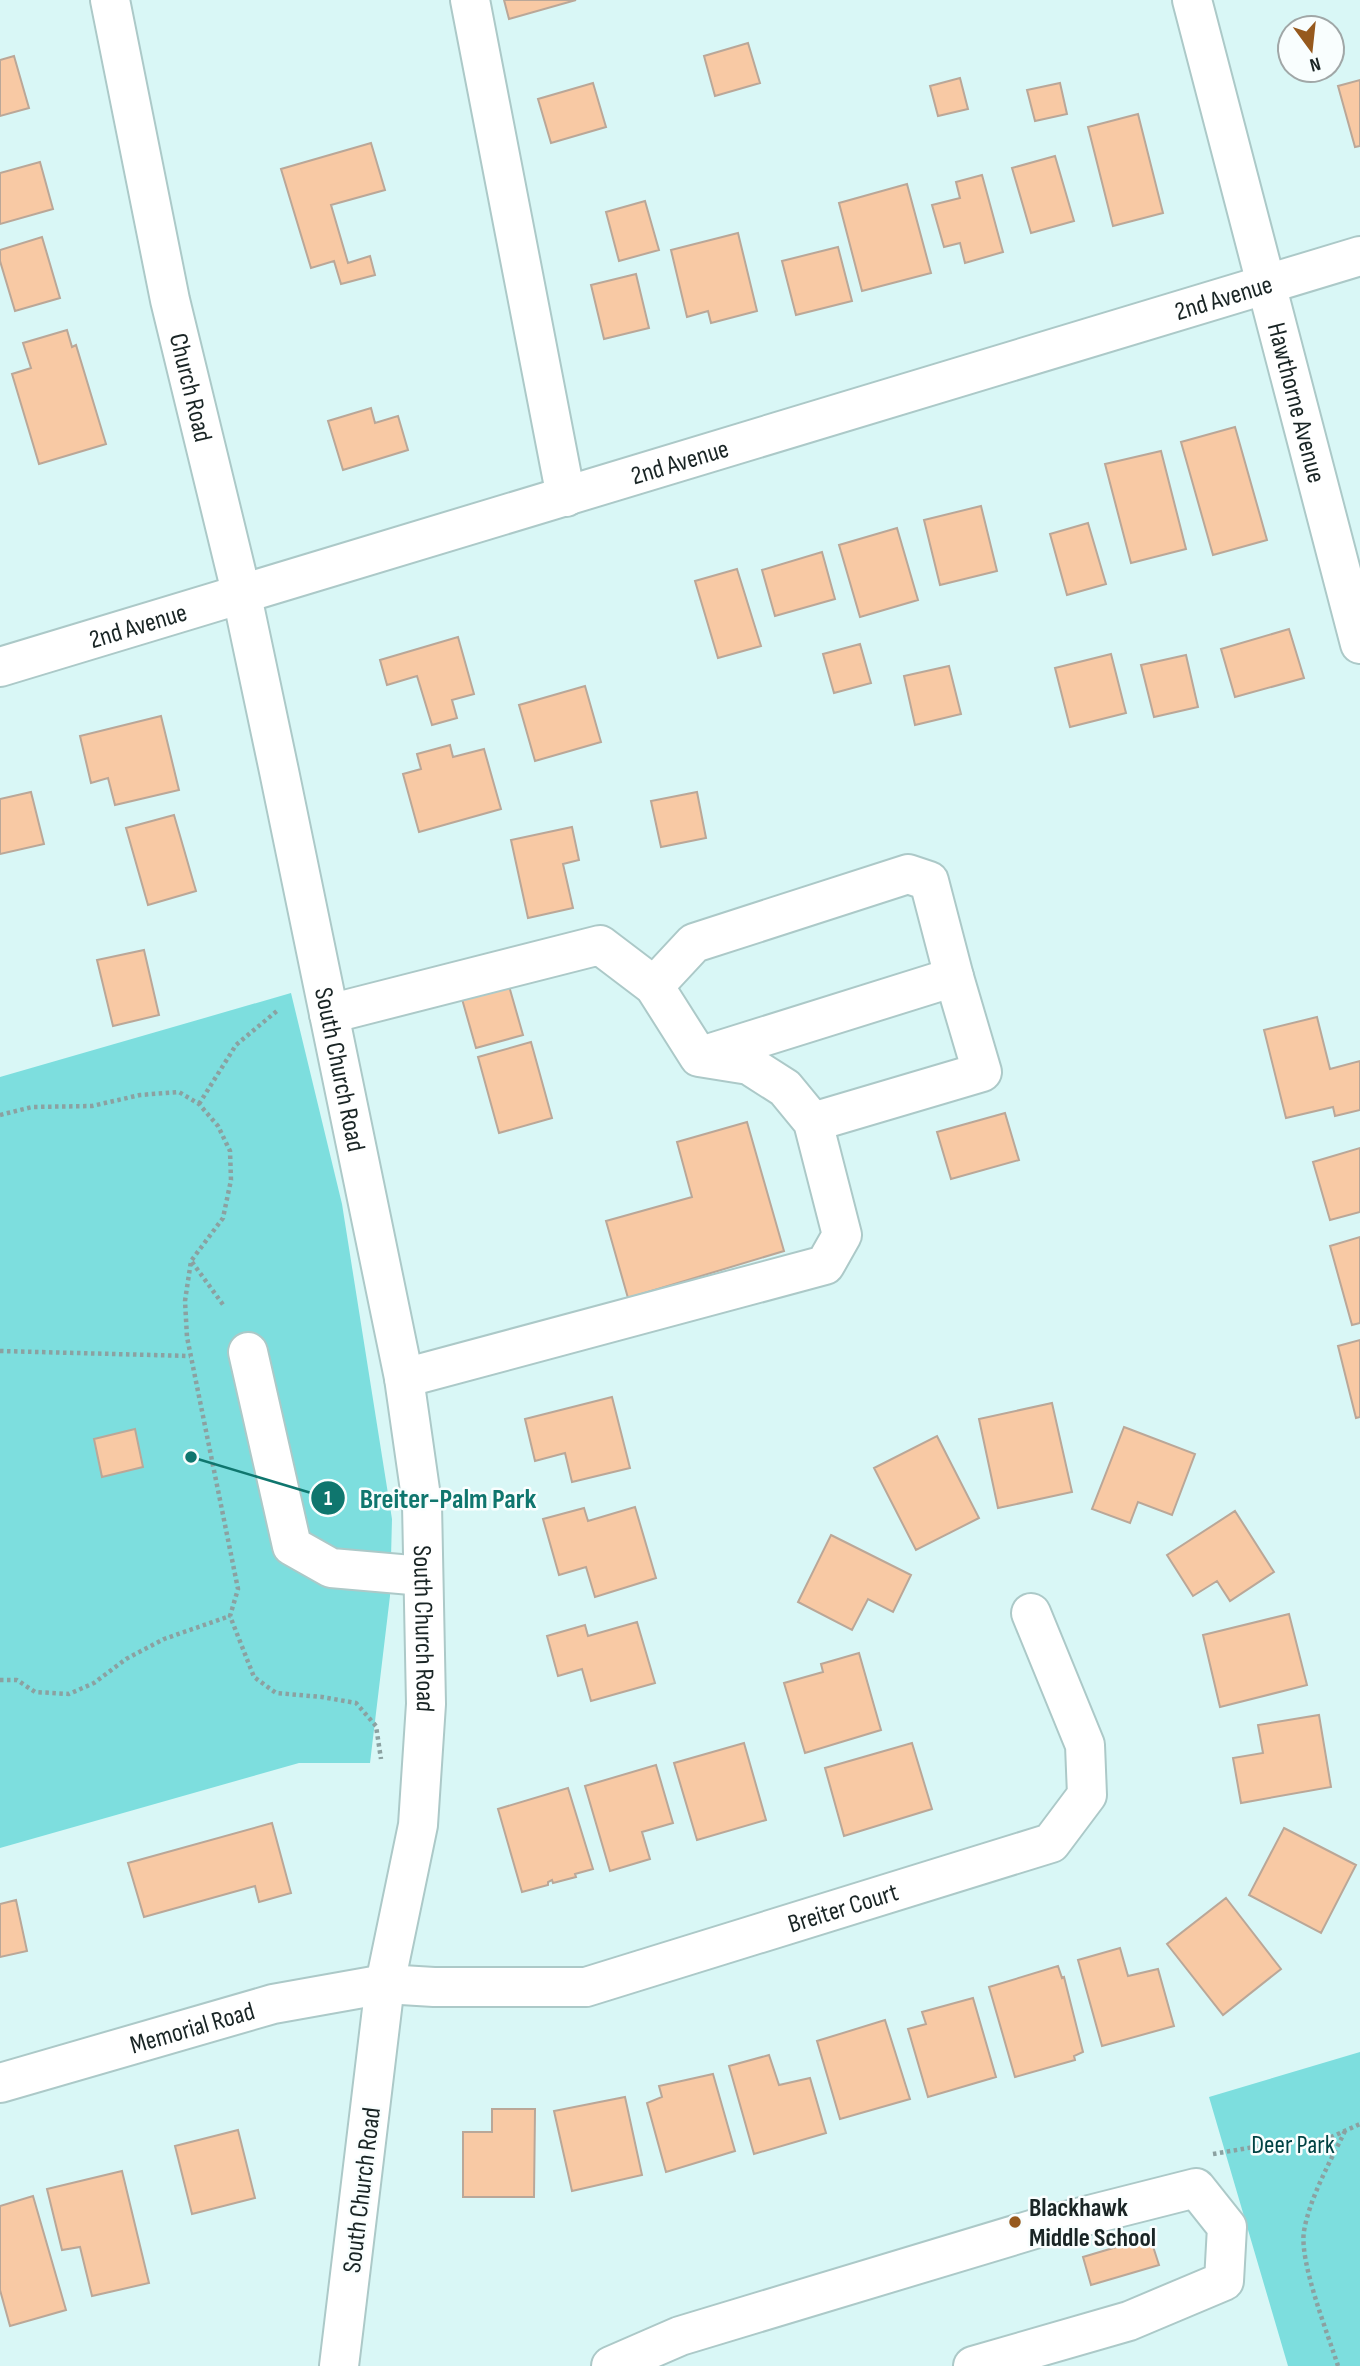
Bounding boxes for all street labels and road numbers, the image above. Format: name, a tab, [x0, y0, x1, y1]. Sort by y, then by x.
street label: 2nd Avenue	[1171, 269, 1276, 328]
street label: Hawthorne Avenue	[1260, 319, 1331, 486]
street label: Church Road	[162, 330, 218, 445]
street label: 2nd Avenue	[628, 434, 733, 492]
street label: 2nd Avenue	[86, 597, 191, 656]
street label: South Church Road	[307, 985, 371, 1154]
street label: South Church Road	[406, 1545, 440, 1713]
street label: Breiter Court	[785, 1877, 902, 1940]
street label: Memorial Road	[127, 1996, 258, 2062]
street label: South Church Road	[337, 2106, 388, 2275]

